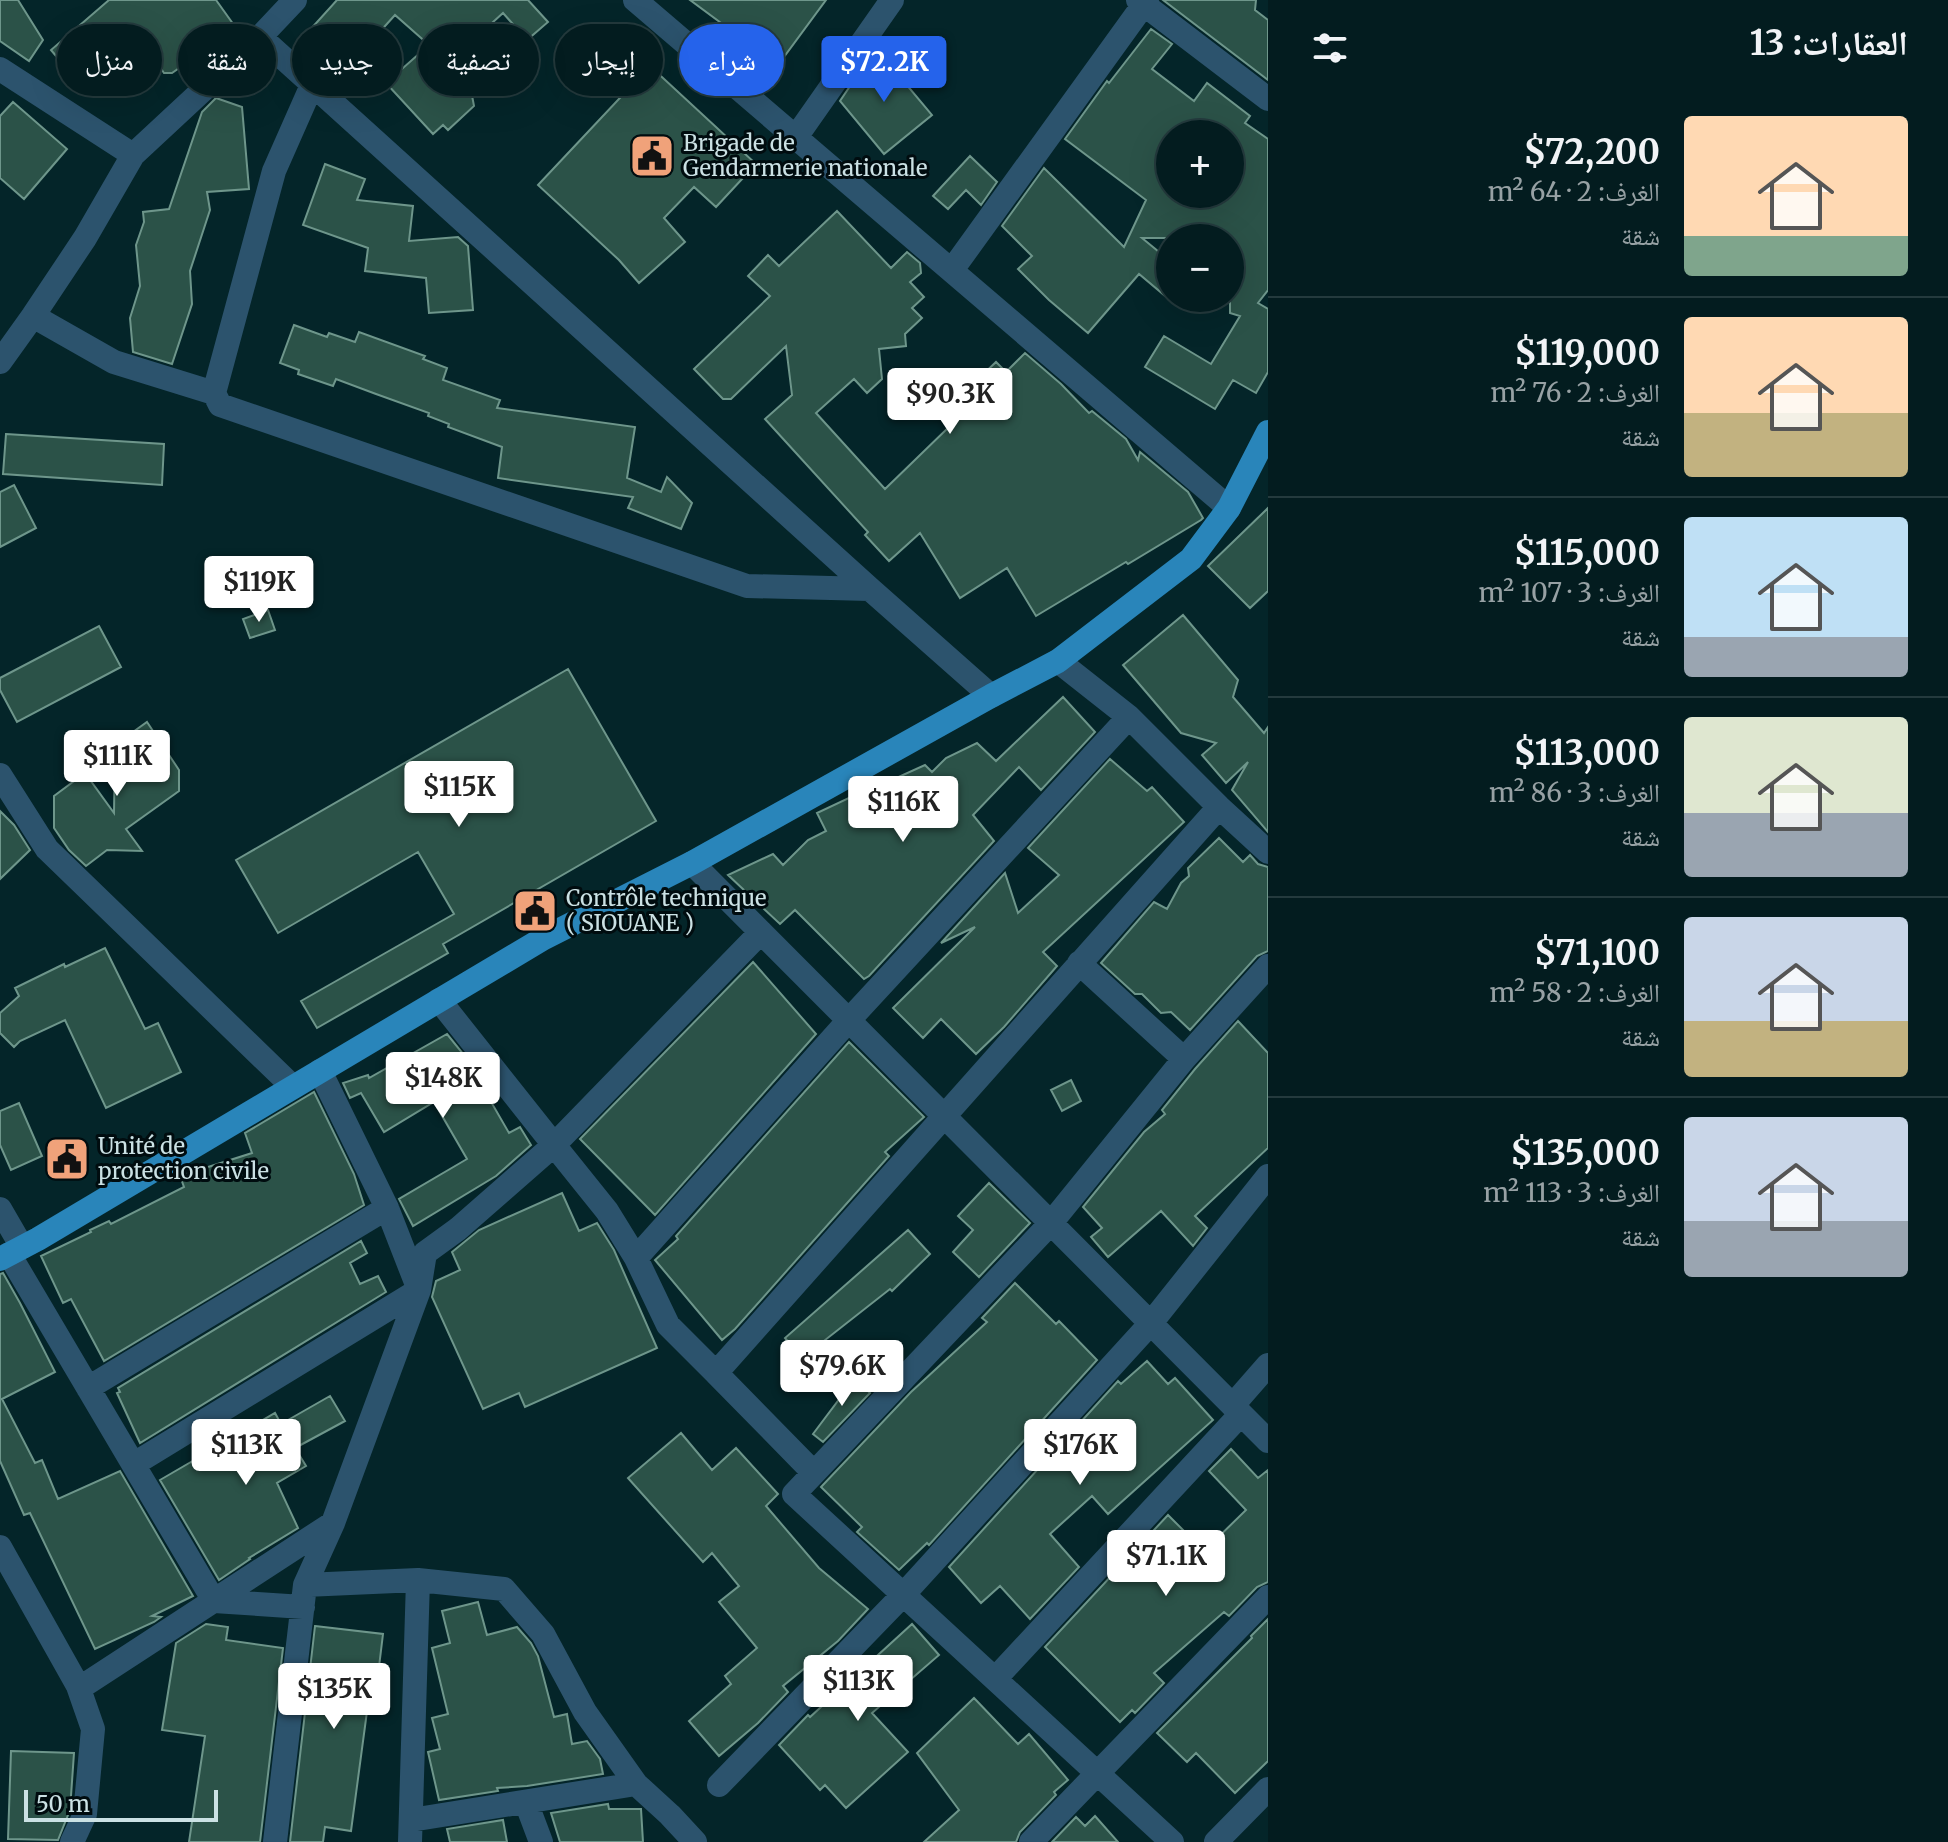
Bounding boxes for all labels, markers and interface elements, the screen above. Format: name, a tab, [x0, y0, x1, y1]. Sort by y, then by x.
text: العقارات: 13	[1750, 22, 1908, 64]
chip: منزل	[57, 24, 162, 96]
chip: شقة	[178, 24, 276, 96]
chip: جديد	[292, 24, 402, 96]
chip: تصفية	[418, 24, 539, 96]
chip: إيجار	[555, 24, 663, 96]
chip: شراء	[679, 24, 784, 96]
icon: filters	[1308, 26, 1352, 70]
pin: $72.2K	[819, 36, 949, 104]
text: $72.2K	[839, 45, 929, 78]
map controls	[1156, 120, 1244, 312]
button: +	[1156, 120, 1244, 208]
place label: Brigade de Gendarmerie nationale	[683, 129, 927, 182]
text: $72,200	[1524, 131, 1660, 173]
public building icon: Brigade de Gendarmerie nationale	[628, 132, 676, 180]
icon: home	[1748, 148, 1844, 244]
text: الغرف: 2 · 64 m²	[1488, 175, 1660, 208]
text: شقة	[1621, 219, 1660, 252]
button: −	[1156, 224, 1244, 312]
text: $119,000	[1514, 332, 1660, 374]
icon: home	[1748, 349, 1844, 445]
pin: $90.3K	[885, 368, 1015, 436]
text: الغرف: 2 · 76 m²	[1490, 376, 1660, 409]
text: $90.3K	[905, 377, 995, 410]
text: شقة	[1621, 420, 1660, 453]
text: $115,000	[1514, 532, 1660, 574]
icon: home	[1748, 549, 1844, 645]
pin: $119K	[203, 556, 315, 624]
text: $119K	[222, 565, 296, 598]
text: الغرف: 3 · 107 m²	[1479, 576, 1660, 609]
text: شقة	[1621, 620, 1660, 653]
pin: $111K	[61, 730, 173, 798]
text: $113,000	[1514, 732, 1660, 774]
text: $111K	[82, 739, 152, 772]
icon: home	[1748, 749, 1844, 845]
pin: $115K	[403, 761, 515, 829]
text: $115K	[422, 770, 496, 803]
pin: $116K	[847, 776, 959, 844]
text: الغرف: 3 · 86 m²	[1489, 776, 1660, 809]
text: $116K	[866, 785, 940, 818]
text: شقة	[1621, 820, 1660, 853]
place label: Contrôle technique ( SIOUANE )	[566, 884, 766, 937]
public building icon: Contrôle technique ( SIOUANE )	[511, 887, 559, 935]
text: $71,100	[1534, 932, 1660, 974]
icon: home	[1748, 949, 1844, 1045]
text: الغرف: 2 · 58 m²	[1489, 976, 1660, 1009]
text: شقة	[1621, 1020, 1660, 1053]
pin: $148K	[387, 1052, 499, 1120]
text: $148K	[404, 1061, 482, 1094]
place label: Unité de protection civile	[98, 1132, 269, 1185]
text: $135,000	[1510, 1132, 1660, 1174]
public building icon: Unité de protection civile	[43, 1135, 91, 1183]
icon: home	[1748, 1149, 1844, 1245]
text: الغرف: 3 · 113 m²	[1483, 1176, 1660, 1209]
text: شقة	[1621, 1220, 1660, 1253]
pin: $79.6K	[777, 1340, 907, 1408]
text: $79.6K	[798, 1349, 886, 1382]
pin: $113K	[190, 1419, 302, 1487]
pin: $176K	[1024, 1419, 1136, 1487]
text: $113K	[210, 1428, 282, 1461]
text: $176K	[1042, 1428, 1118, 1461]
pin: $71.1K	[1101, 1530, 1231, 1598]
text: $71.1K	[1125, 1539, 1207, 1572]
pin: $113K	[802, 1655, 914, 1723]
pin: $135K	[278, 1663, 390, 1731]
text: $113K	[822, 1664, 894, 1697]
text: $135K	[296, 1672, 372, 1705]
scale bar	[24, 1786, 218, 1822]
text: 50 m	[36, 1790, 90, 1818]

